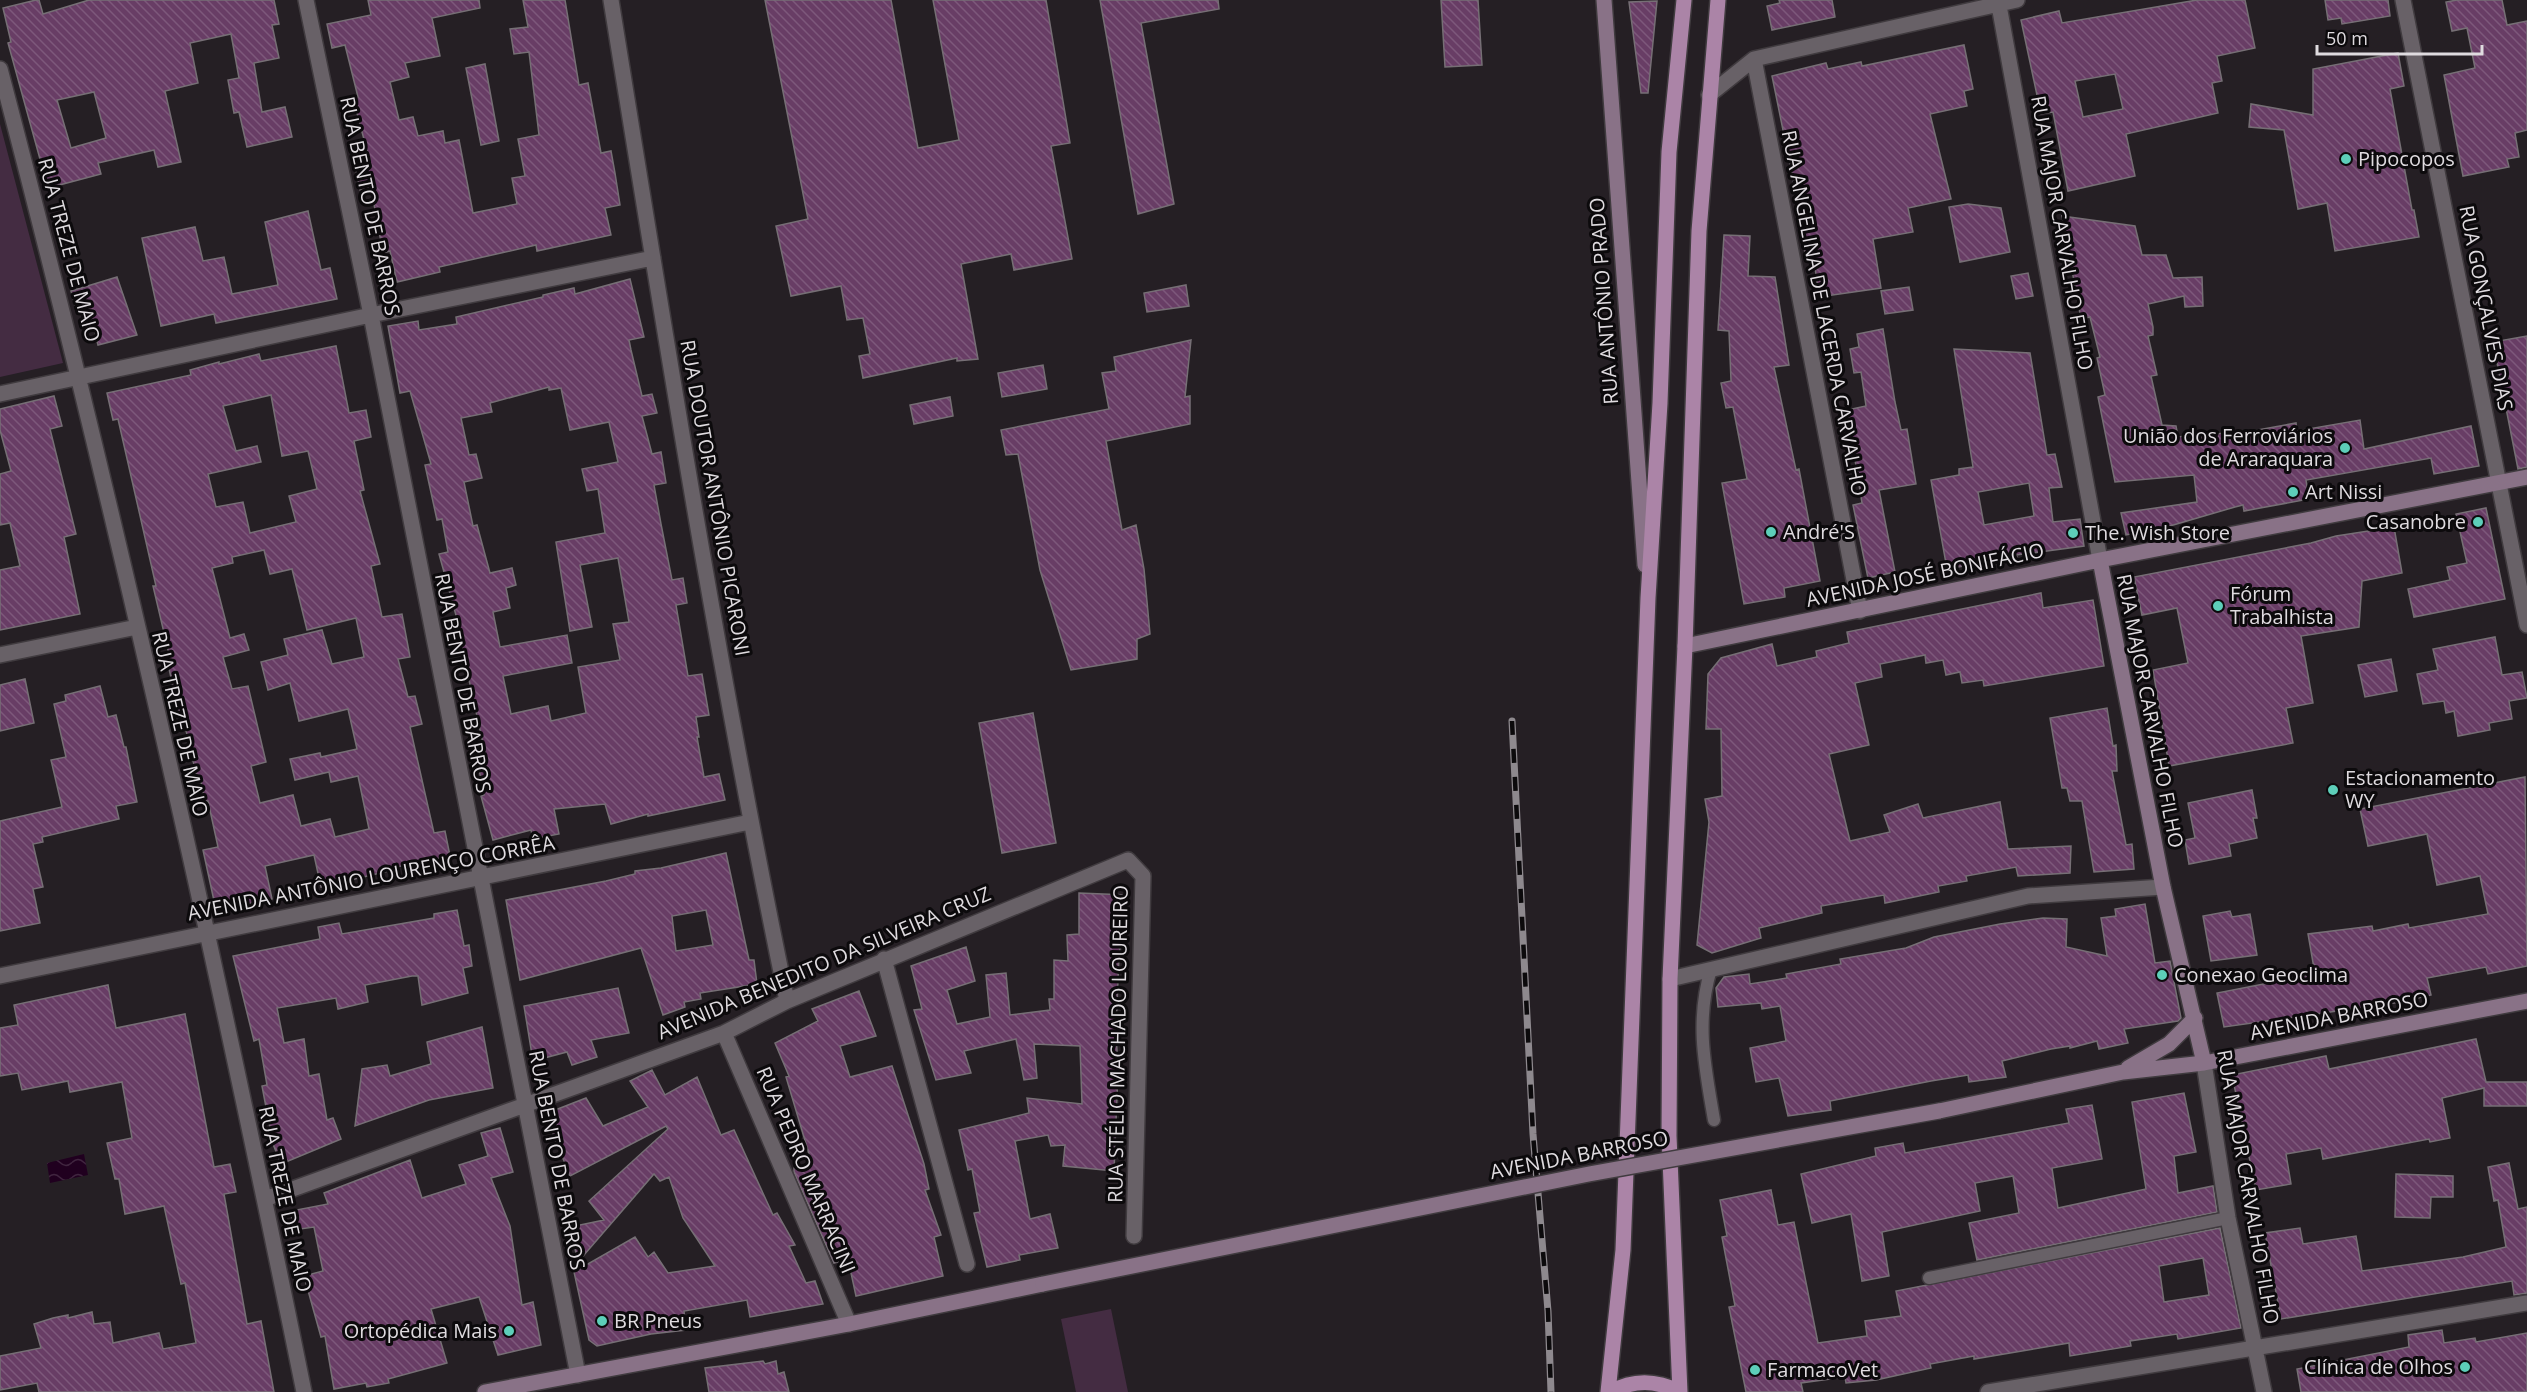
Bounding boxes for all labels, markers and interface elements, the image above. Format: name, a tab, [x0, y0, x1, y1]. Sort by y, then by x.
scale bar	[2317, 18, 2482, 56]
text: 50 m	[2326, 26, 2368, 50]
street label: RUA MAJOR CARVALHO FILHO	[2025, 93, 2100, 372]
street label: RUA BENTO DE BARROS	[334, 94, 407, 318]
street label: RUA ANGELINA DE LACERDA CARVALHO	[1776, 128, 1873, 498]
place label: Pipocopos	[2358, 145, 2455, 172]
marker: Pipocopos	[2339, 152, 2353, 166]
street label: RUA TREZE DE MAIO	[32, 155, 107, 345]
street label: RUA ANTÔNIO PRADO	[1583, 197, 1624, 405]
street label: RUA GONÇALVES DIAS	[2453, 203, 2520, 413]
street label: RUA DOUTOR ANTÔNIO PICARONI	[674, 338, 757, 658]
place label: União dos Ferroviários de Araraquara	[2123, 422, 2333, 472]
marker: União dos Ferroviários de Araraquara	[2338, 441, 2352, 455]
place label: Art Nissi	[2305, 478, 2382, 505]
marker: Art Nissi	[2286, 485, 2300, 499]
place label: Casanobre	[2366, 508, 2466, 535]
marker: Casanobre	[2471, 515, 2485, 529]
place label: André'S	[1783, 518, 1855, 545]
place label: The. Wish Store	[2085, 519, 2230, 546]
marker: André'S	[1764, 525, 1778, 539]
marker: The. Wish Store	[2066, 526, 2080, 540]
street label: AVENIDA JOSÉ BONIFÁCIO	[1803, 536, 2046, 613]
street label: RUA BENTO DE BARROS	[429, 571, 498, 795]
street label: RUA MAJOR CARVALHO FILHO	[2111, 572, 2190, 850]
place label: Fórum Trabalhista	[2230, 580, 2334, 630]
marker: Fórum Trabalhista	[2211, 599, 2225, 613]
street label: RUA TREZE DE MAIO	[146, 628, 215, 819]
place label: Estacionamento WY	[2345, 764, 2495, 814]
marker: Estacionamento WY	[2326, 783, 2340, 797]
street label: AVENIDA ANTÔNIO LOURENÇO CORRÊA	[185, 829, 557, 926]
street label: AVENIDA BENEDITO DA SILVEIRA CRUZ	[653, 880, 995, 1045]
street label: RUA STÉLIO MACHADO LOUREIRO	[1101, 885, 1134, 1203]
place label: Conexao Geoclima	[2174, 961, 2348, 988]
marker: Conexao Geoclima	[2155, 968, 2169, 982]
street label: AVENIDA BARROSO	[2247, 985, 2430, 1046]
street label: RUA MAJOR CARVALHO FILHO	[2211, 1047, 2286, 1326]
street label: RUA BENTO DE BARROS	[523, 1048, 592, 1272]
street label: RUA PEDRO MARRACINI	[751, 1062, 862, 1277]
street label: RUA TREZE DE MAIO	[253, 1103, 318, 1294]
street label: AVENIDA BARROSO	[1487, 1124, 1670, 1185]
place label: BR Pneus	[614, 1307, 702, 1334]
marker: BR Pneus	[595, 1314, 609, 1328]
place label: Ortopédica Mais	[344, 1317, 497, 1344]
marker: Ortopédica Mais	[502, 1324, 516, 1338]
place label: Clínica de Olhos	[2304, 1353, 2453, 1380]
place label: FarmacoVet	[1767, 1356, 1878, 1383]
marker: Clínica de Olhos	[2458, 1360, 2472, 1374]
marker: FarmacoVet	[1748, 1363, 1762, 1377]

